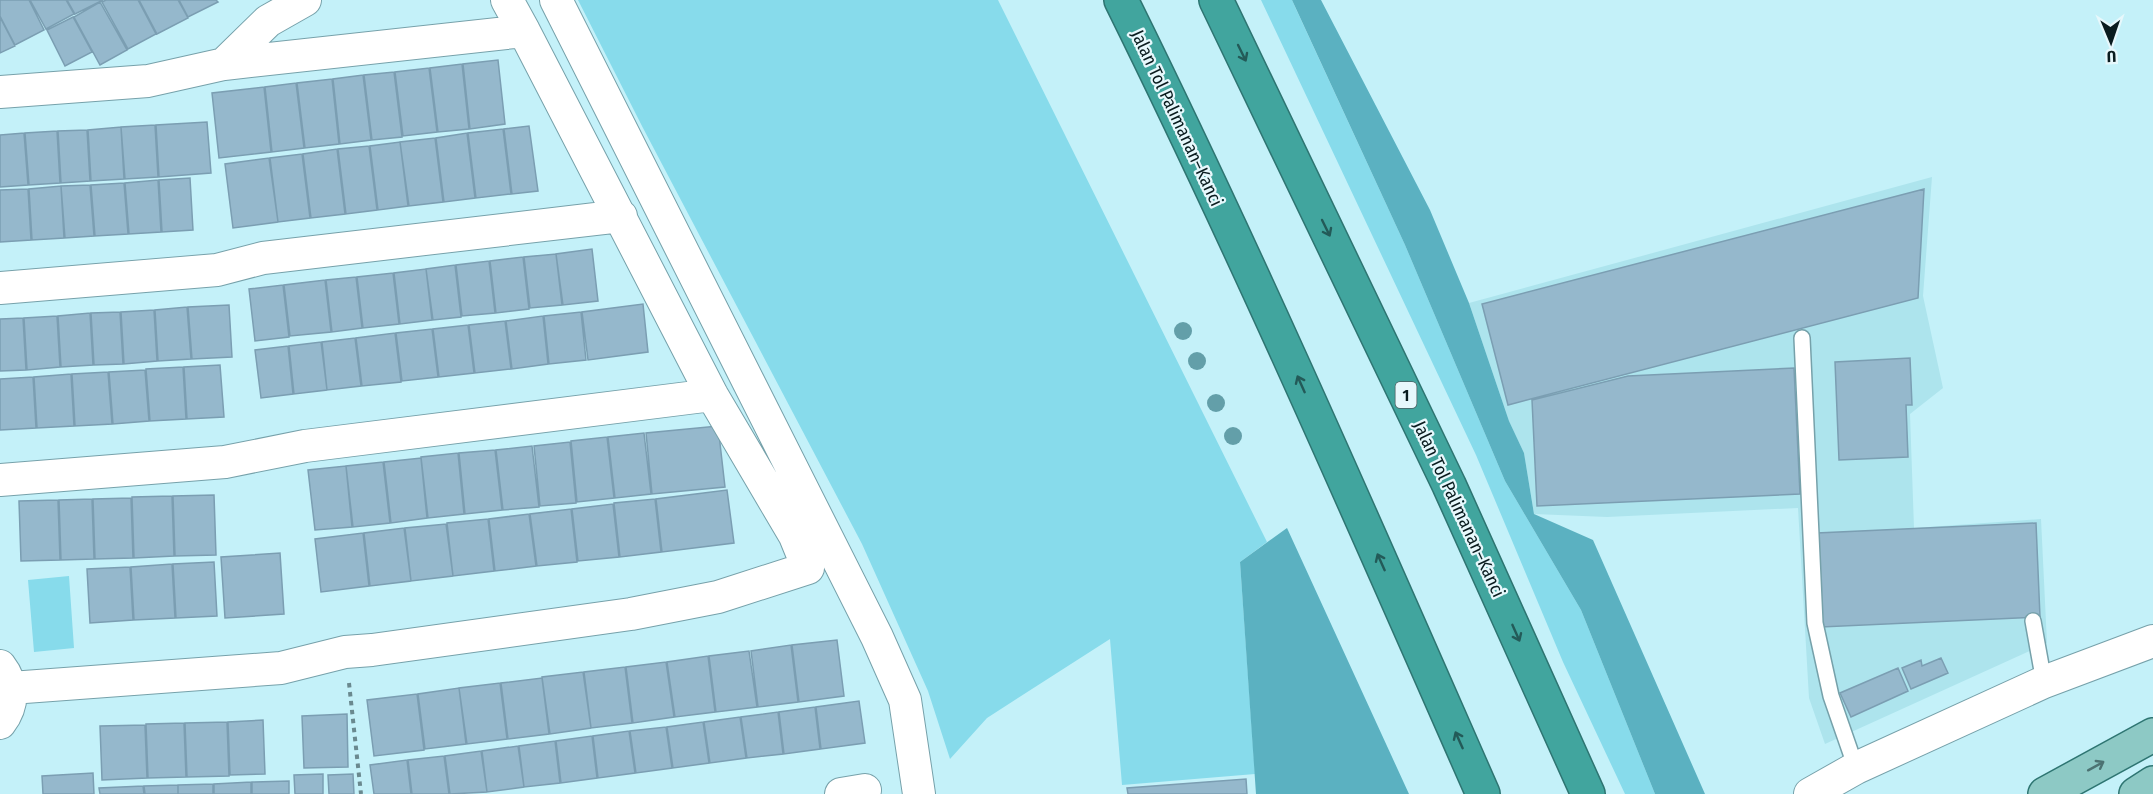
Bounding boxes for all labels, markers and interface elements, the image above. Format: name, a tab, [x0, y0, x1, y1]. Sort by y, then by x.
north arrow	[2081, 12, 2141, 72]
street label: Jalan Tol Palimanan–Kanci	[1126, 26, 1228, 210]
one-way arrow	[1236, 43, 1248, 61]
text: U	[2106, 47, 2117, 66]
one-way arrow	[1321, 219, 1333, 237]
one-way arrow	[1294, 376, 1306, 394]
road number: 1	[1396, 382, 1416, 408]
street label: Jalan Tol Palimanan–Kanci	[1408, 417, 1510, 601]
one-way arrow	[1375, 553, 1386, 571]
one-way arrow	[1512, 624, 1523, 642]
one-way arrow	[1453, 732, 1464, 750]
one-way arrow	[2087, 760, 2104, 772]

